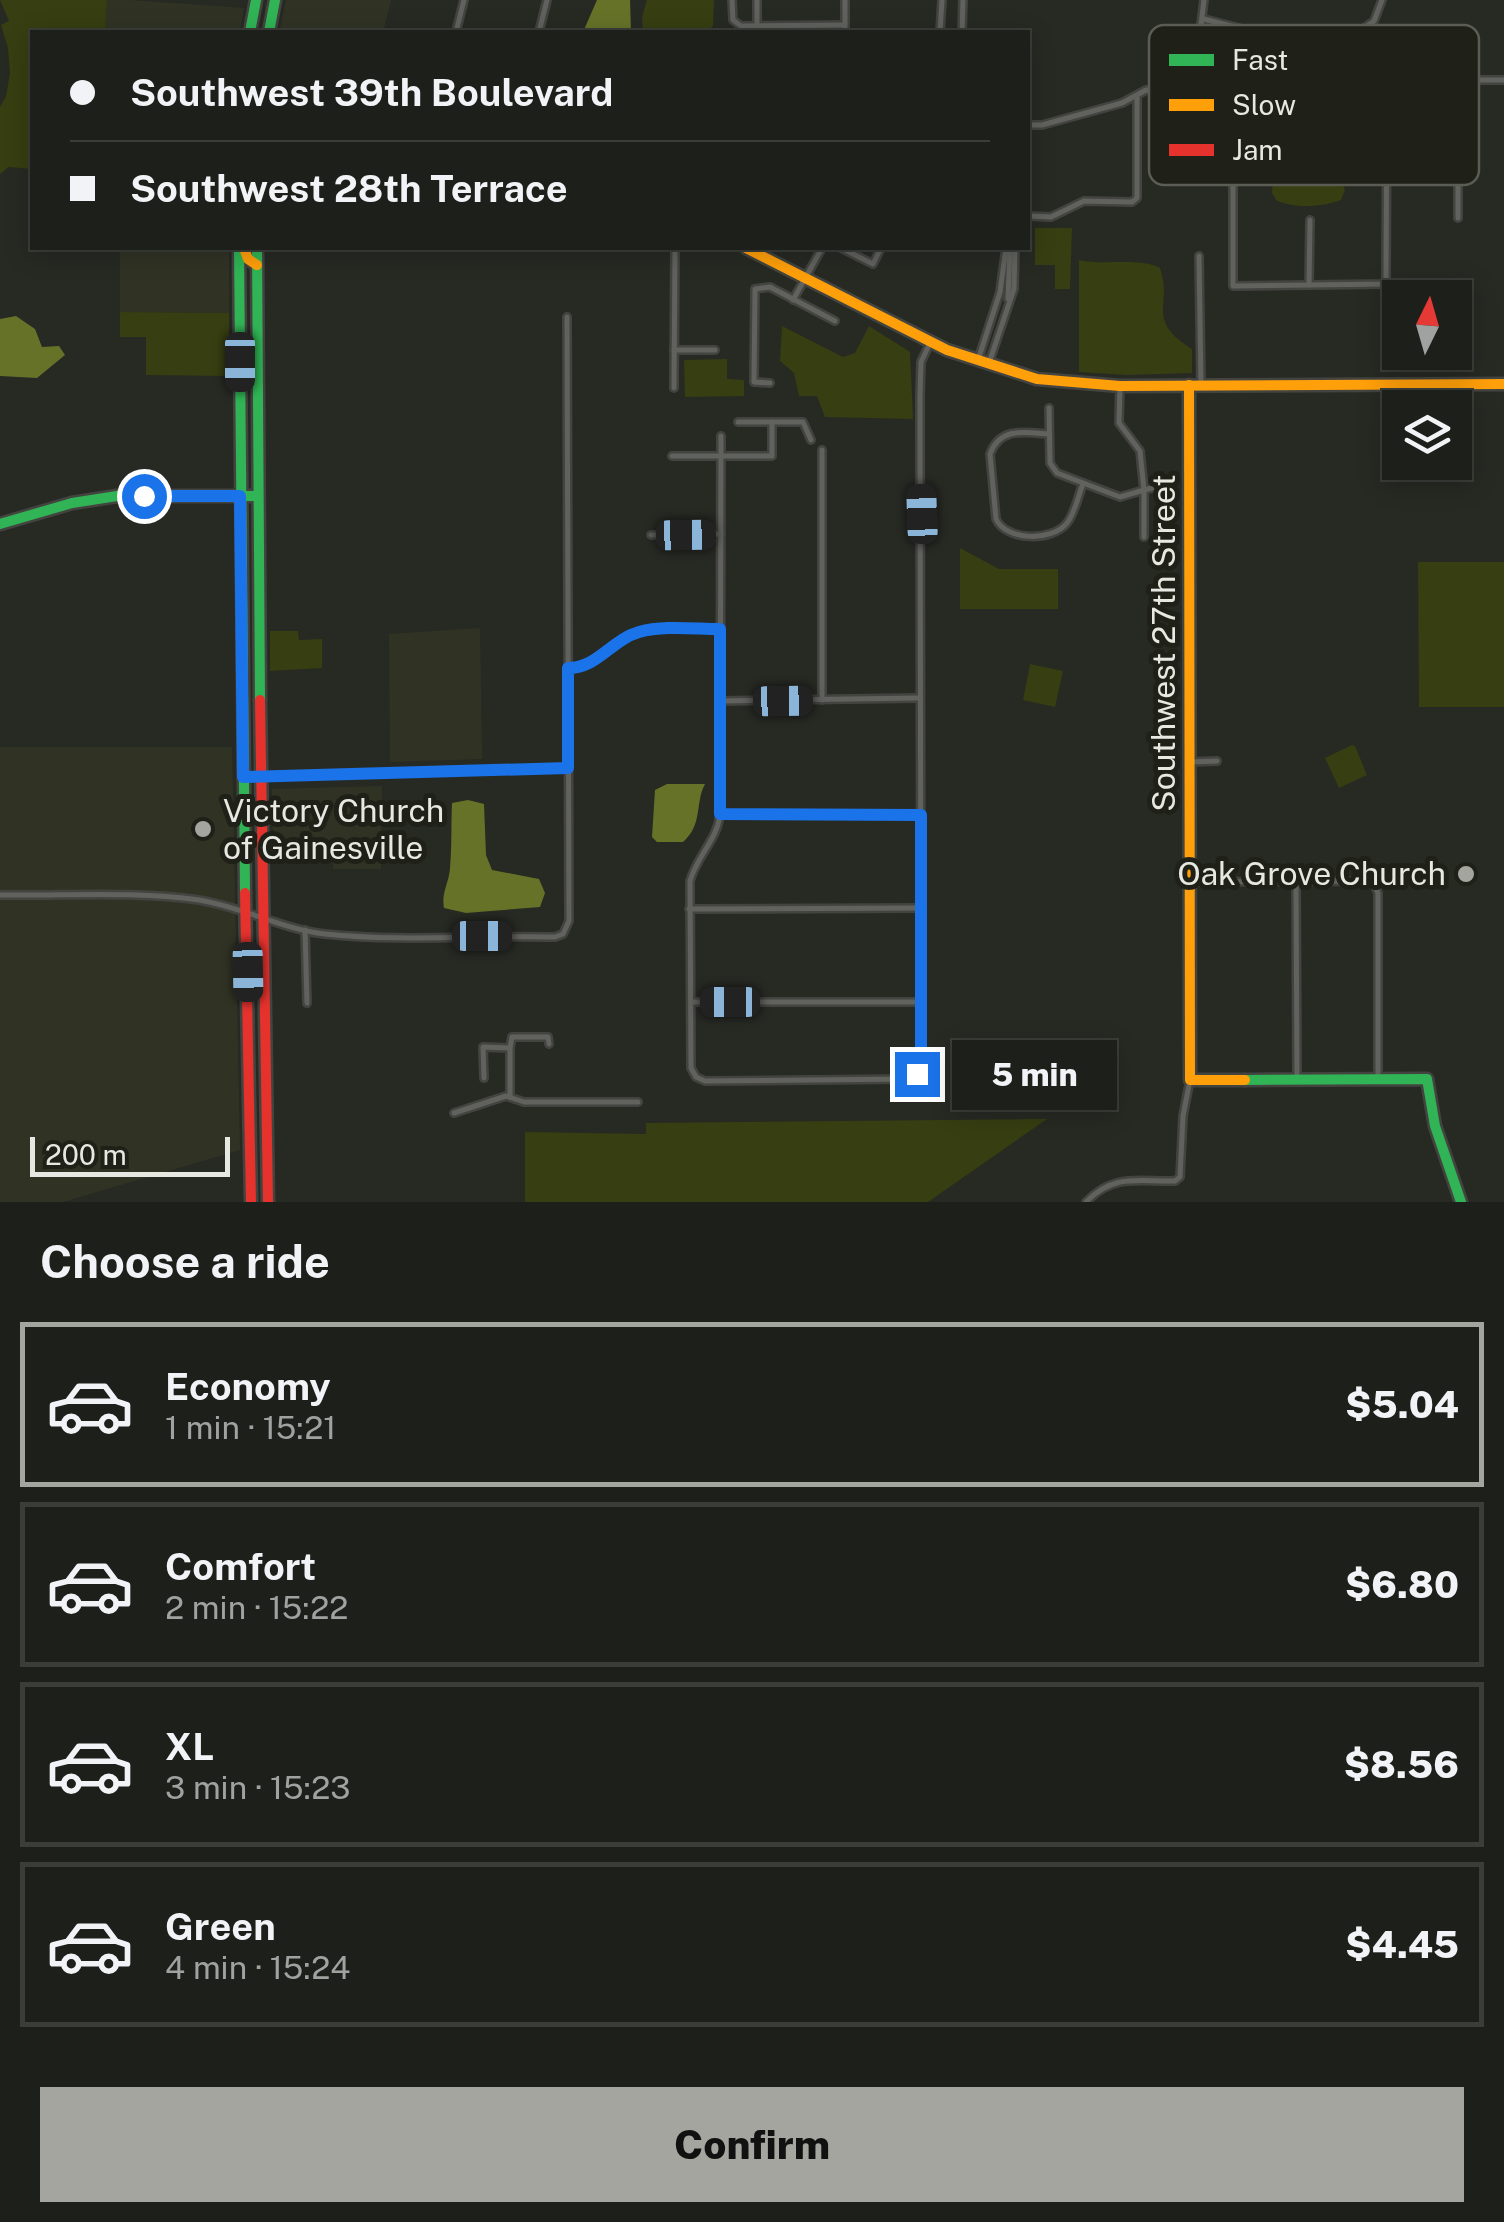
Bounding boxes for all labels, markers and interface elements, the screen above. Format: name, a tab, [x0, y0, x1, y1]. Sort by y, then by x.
legend	[1149, 25, 1479, 185]
text: Fast	[1232, 43, 1288, 76]
text: Southwest 39th Boulevard	[130, 70, 613, 115]
text: Slow	[1232, 88, 1296, 121]
text: Jam	[1232, 133, 1283, 166]
text: Southwest 28th Terrace	[130, 166, 568, 211]
north arrow	[1382, 280, 1472, 370]
map controls	[1382, 280, 1472, 480]
car	[225, 332, 255, 392]
button: layers	[1382, 390, 1472, 480]
route start	[122, 474, 167, 519]
street label: Southwest 27th Street	[1145, 474, 1182, 812]
car	[906, 483, 938, 545]
car	[656, 519, 716, 551]
car	[753, 685, 813, 717]
place label: Victory Church of Gainesville	[223, 792, 444, 866]
marker: Victory Church of Gainesville	[192, 818, 214, 840]
place label: Oak Grove Church	[1177, 855, 1446, 892]
marker: Oak Grove Church	[1455, 863, 1477, 885]
car	[452, 921, 512, 951]
car	[232, 942, 264, 1002]
car	[700, 987, 760, 1017]
callout: 5 min	[952, 1039, 1117, 1109]
route end	[895, 1052, 940, 1097]
text: 5 min	[991, 1056, 1078, 1093]
scale bar	[30, 1132, 230, 1176]
text: 200 m	[45, 1138, 127, 1171]
text: Choose a ride	[40, 1235, 330, 1288]
icon: car	[45, 1360, 135, 1450]
text: Economy	[165, 1364, 331, 1409]
text: $5.04	[1345, 1382, 1459, 1427]
text: 1 min · 15:21	[165, 1409, 336, 1446]
icon: car	[45, 1540, 135, 1630]
text: Comfort	[165, 1544, 316, 1589]
text: $6.80	[1345, 1562, 1459, 1607]
text: 2 min · 15:22	[165, 1589, 348, 1626]
icon: car	[45, 1720, 135, 1810]
text: XL	[165, 1724, 214, 1769]
text: $8.56	[1344, 1742, 1459, 1787]
text: 3 min · 15:23	[165, 1769, 351, 1806]
icon: car	[45, 1900, 135, 1990]
text: Green	[165, 1904, 276, 1949]
text: $4.45	[1345, 1922, 1459, 1967]
text: 4 min · 15:24	[165, 1949, 350, 1986]
button: Confirm	[40, 2087, 1464, 2202]

